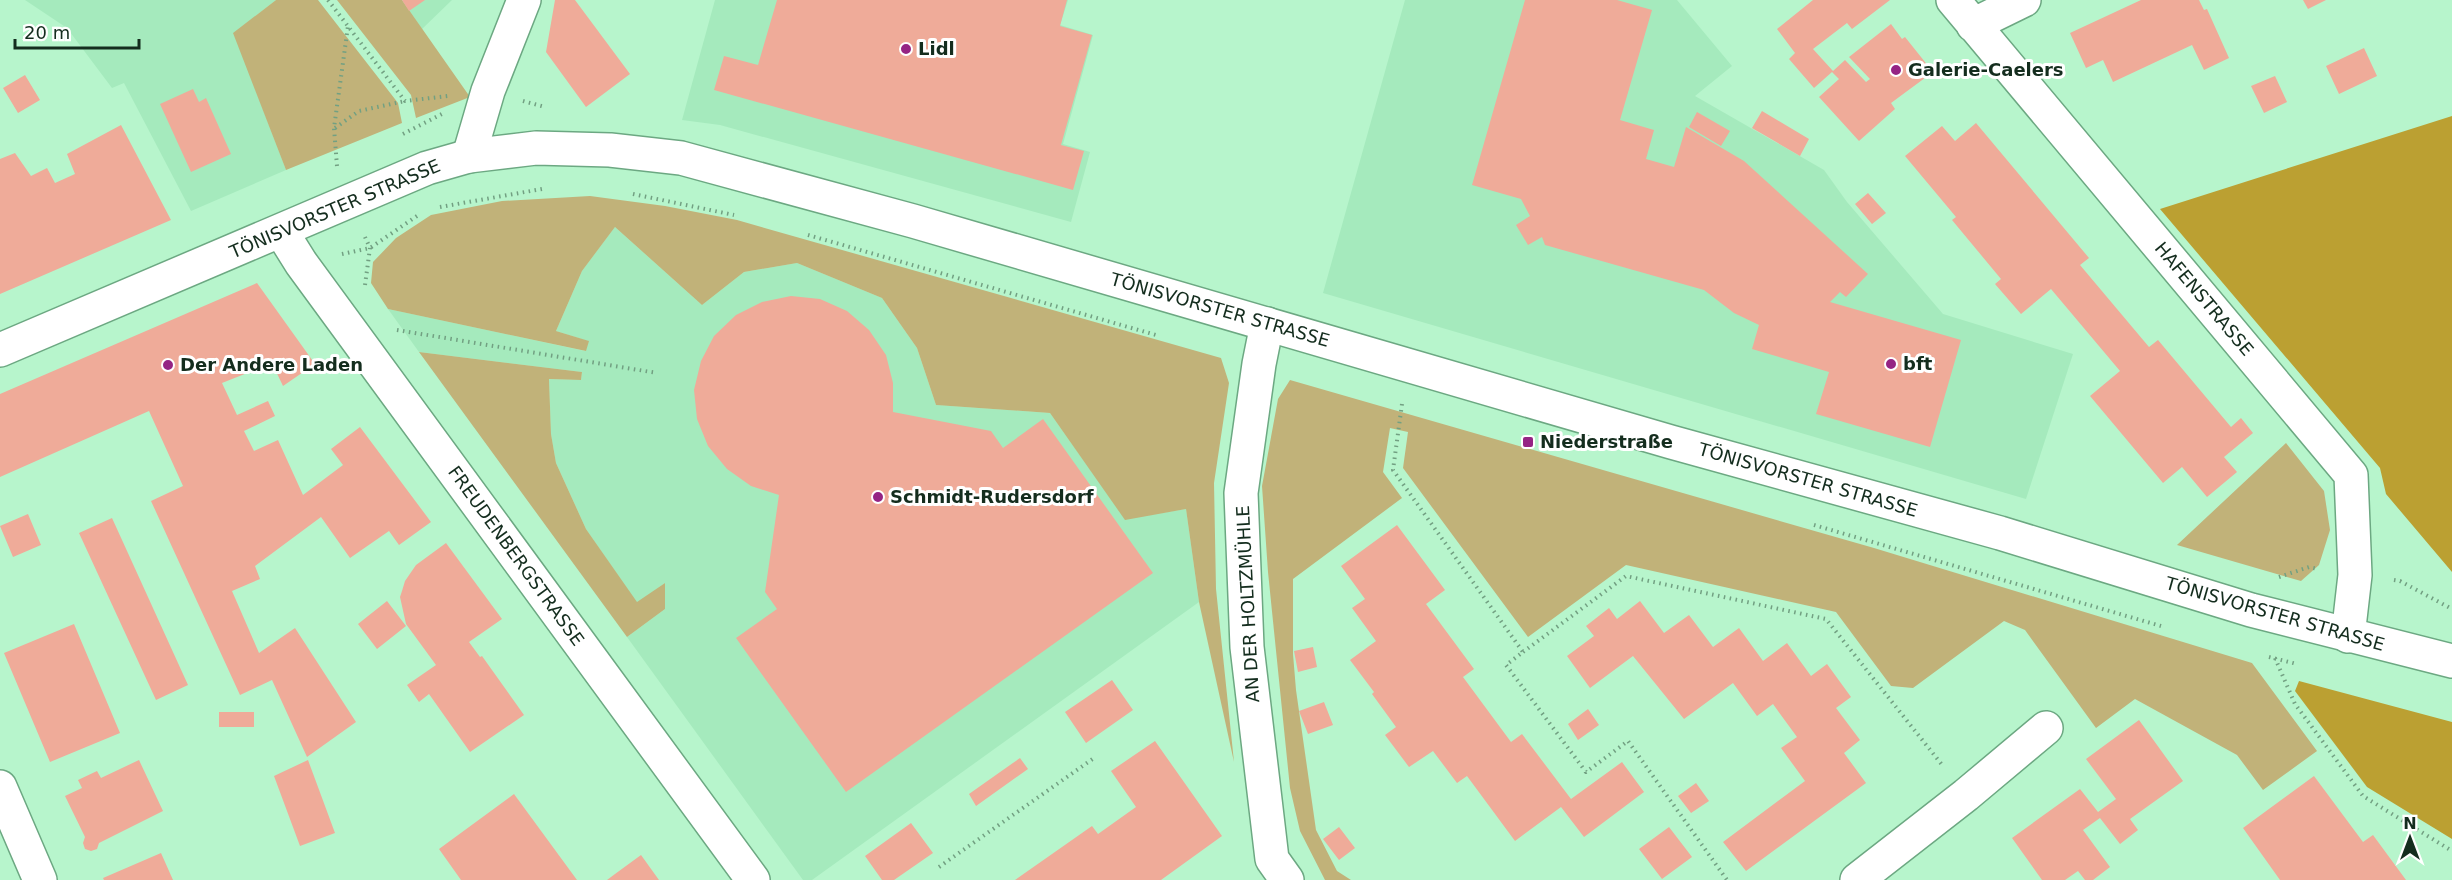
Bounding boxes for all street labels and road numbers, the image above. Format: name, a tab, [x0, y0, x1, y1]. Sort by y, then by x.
street label: TÖNISVORSTER STRASSE	[225, 155, 443, 263]
street label: HAFENSTRASSE	[2151, 238, 2258, 360]
street label: TÖNISVORSTER STRASSE	[1107, 268, 1332, 351]
street label: TÖNISVORSTER STRASSE	[1695, 438, 1920, 521]
street label: FREUDENBERGSTRASSE	[444, 462, 589, 650]
street label: AN DER HOLTZMÜHLE	[1232, 505, 1263, 703]
street label: TÖNISVORSTER STRASSE	[2162, 572, 2387, 655]

